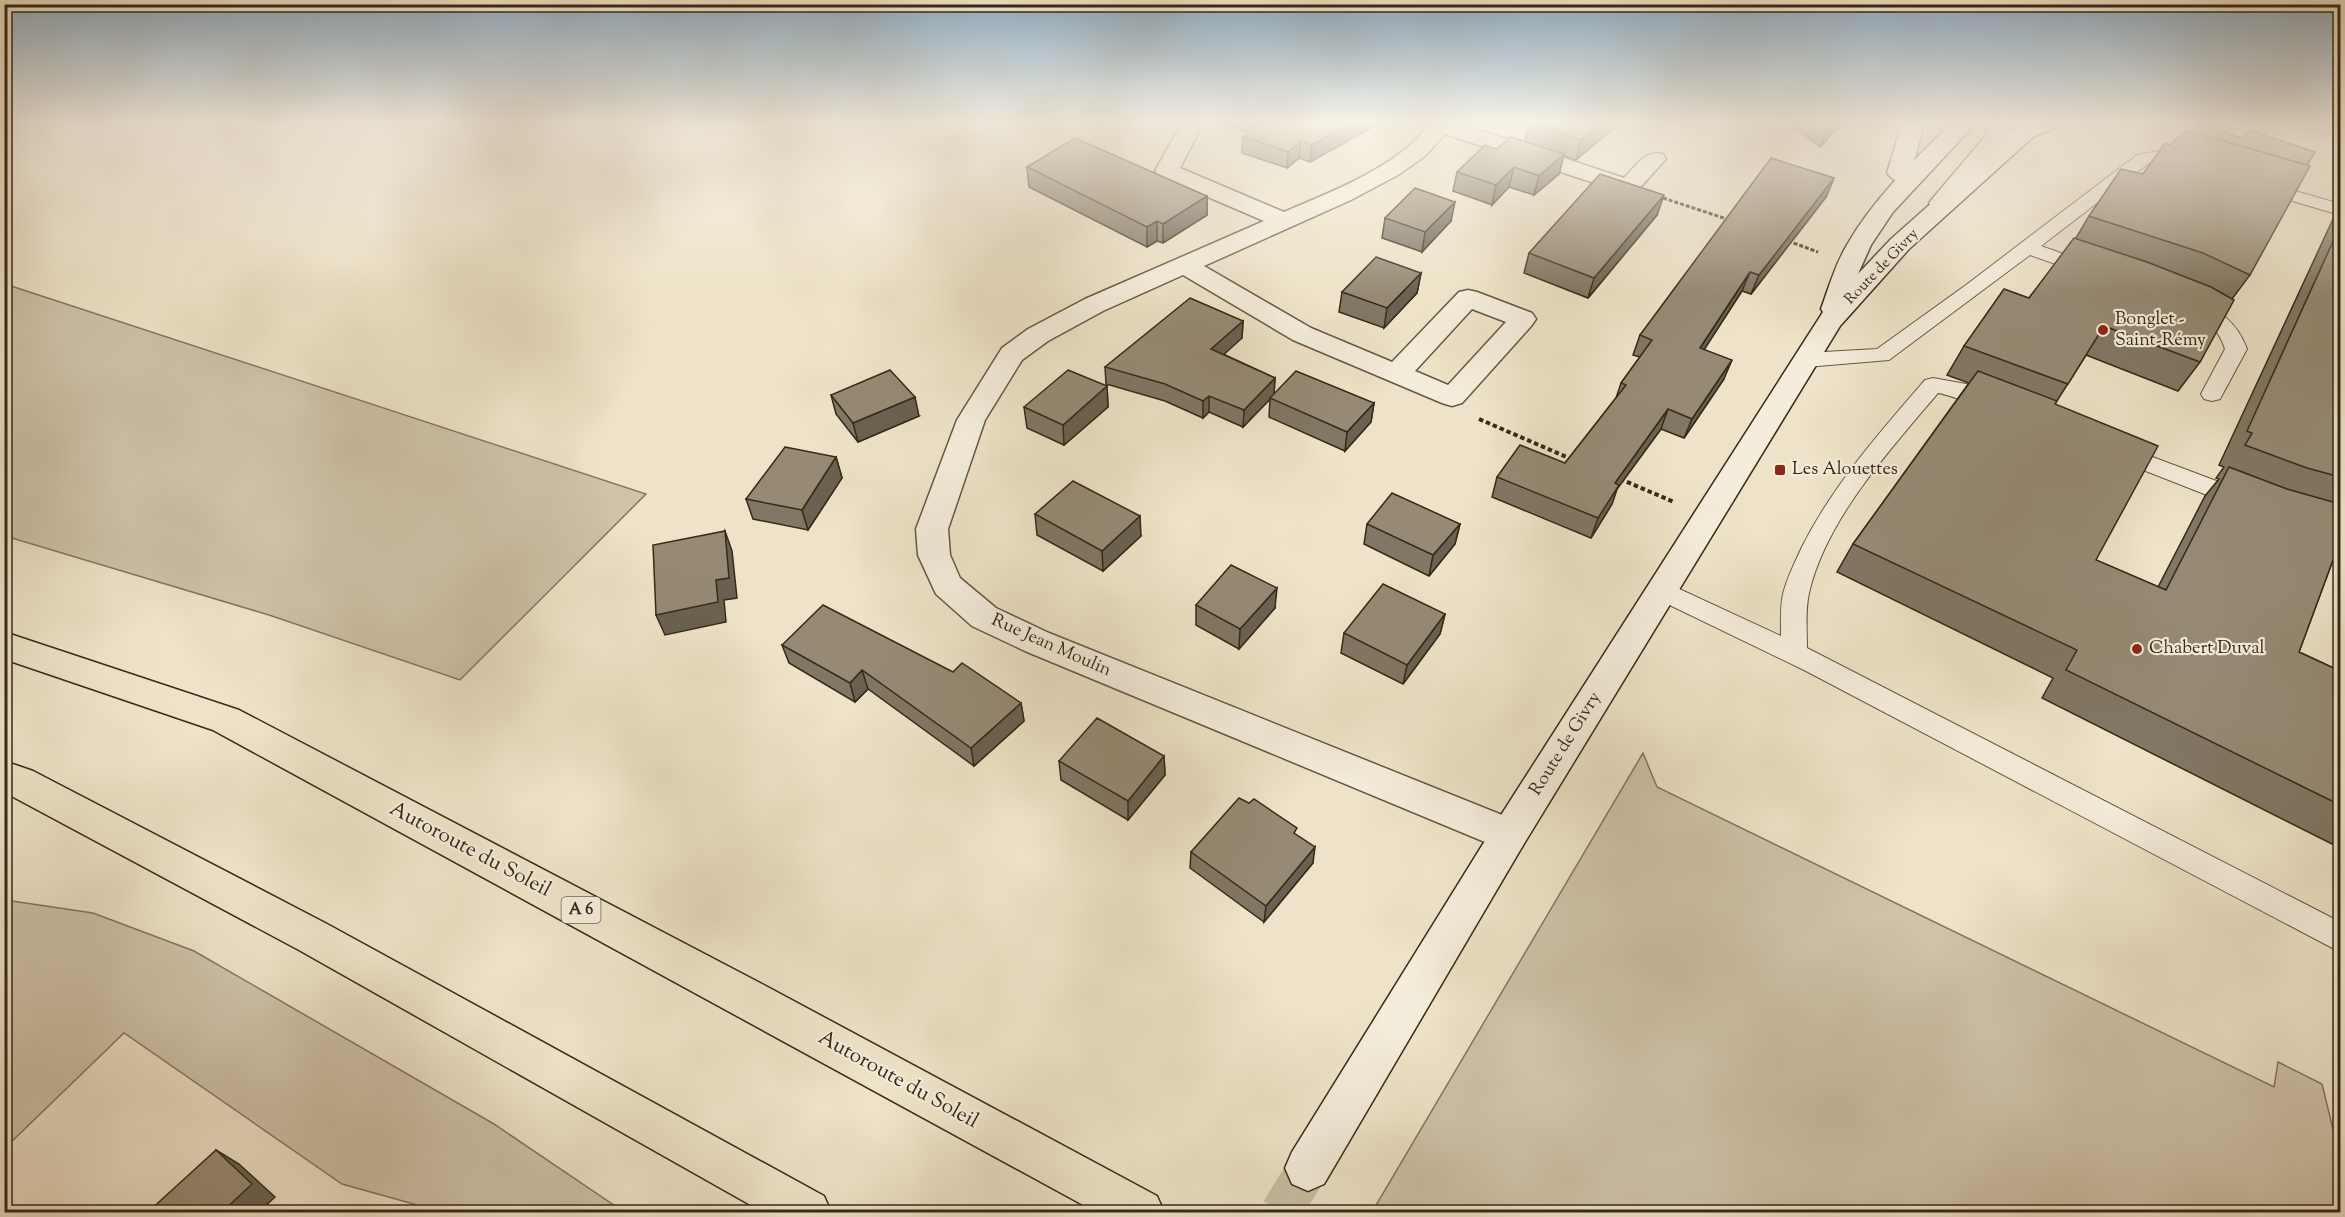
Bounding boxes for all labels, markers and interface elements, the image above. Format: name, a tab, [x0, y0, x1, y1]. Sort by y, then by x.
street label: Route de Givry	[1840, 224, 1924, 310]
place label: Bonglet - Saint-Rémy	[2115, 307, 2206, 354]
marker: Bonglet - Saint-Rémy	[2096, 323, 2110, 337]
place label: Les Alouettes	[1792, 457, 1898, 483]
marker: Les Alouettes	[1773, 463, 1787, 477]
street label: Rue Jean Moulin	[987, 608, 1115, 684]
place label: Chabert Duval	[2149, 636, 2265, 662]
marker: Chabert Duval	[2130, 642, 2144, 656]
street label: Route de Givry	[1524, 687, 1608, 801]
street label: Autoroute du Soleil	[384, 795, 556, 905]
road number: A 6	[562, 897, 600, 923]
street label: Autoroute du Soleil	[812, 1023, 984, 1137]

